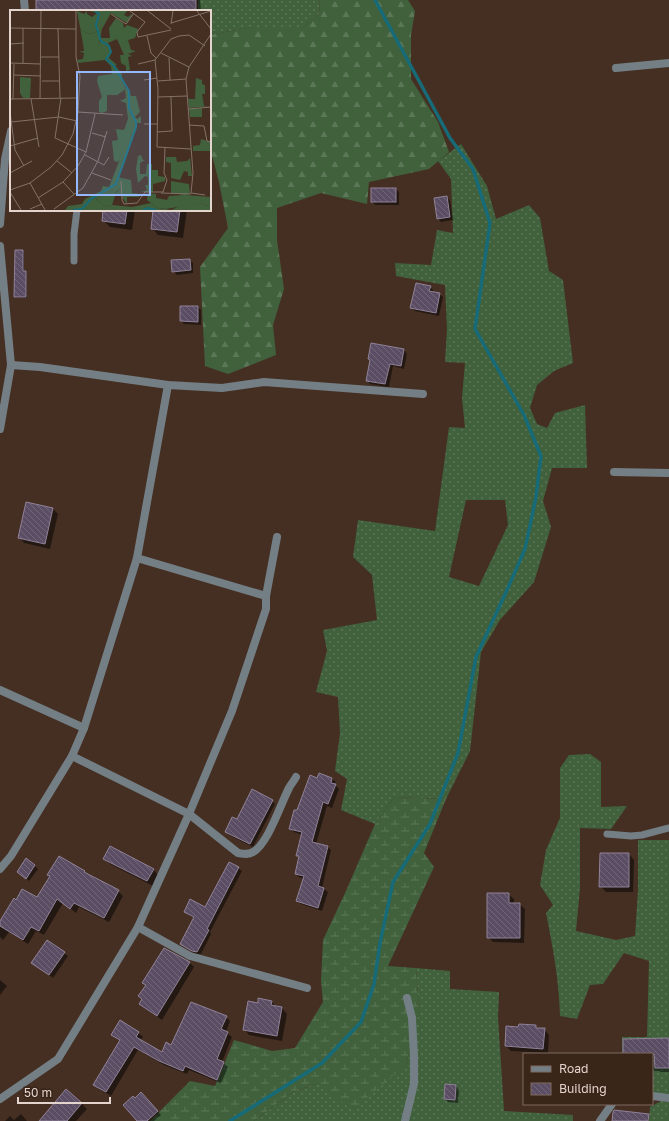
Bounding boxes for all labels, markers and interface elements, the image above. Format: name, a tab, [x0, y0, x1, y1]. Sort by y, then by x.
inset map	[10, 10, 211, 211]
legend	[523, 1053, 653, 1105]
text: Road	[559, 1061, 588, 1076]
scale bar	[18, 1079, 110, 1105]
text: Building	[559, 1081, 607, 1096]
text: 50 m	[24, 1085, 52, 1100]

